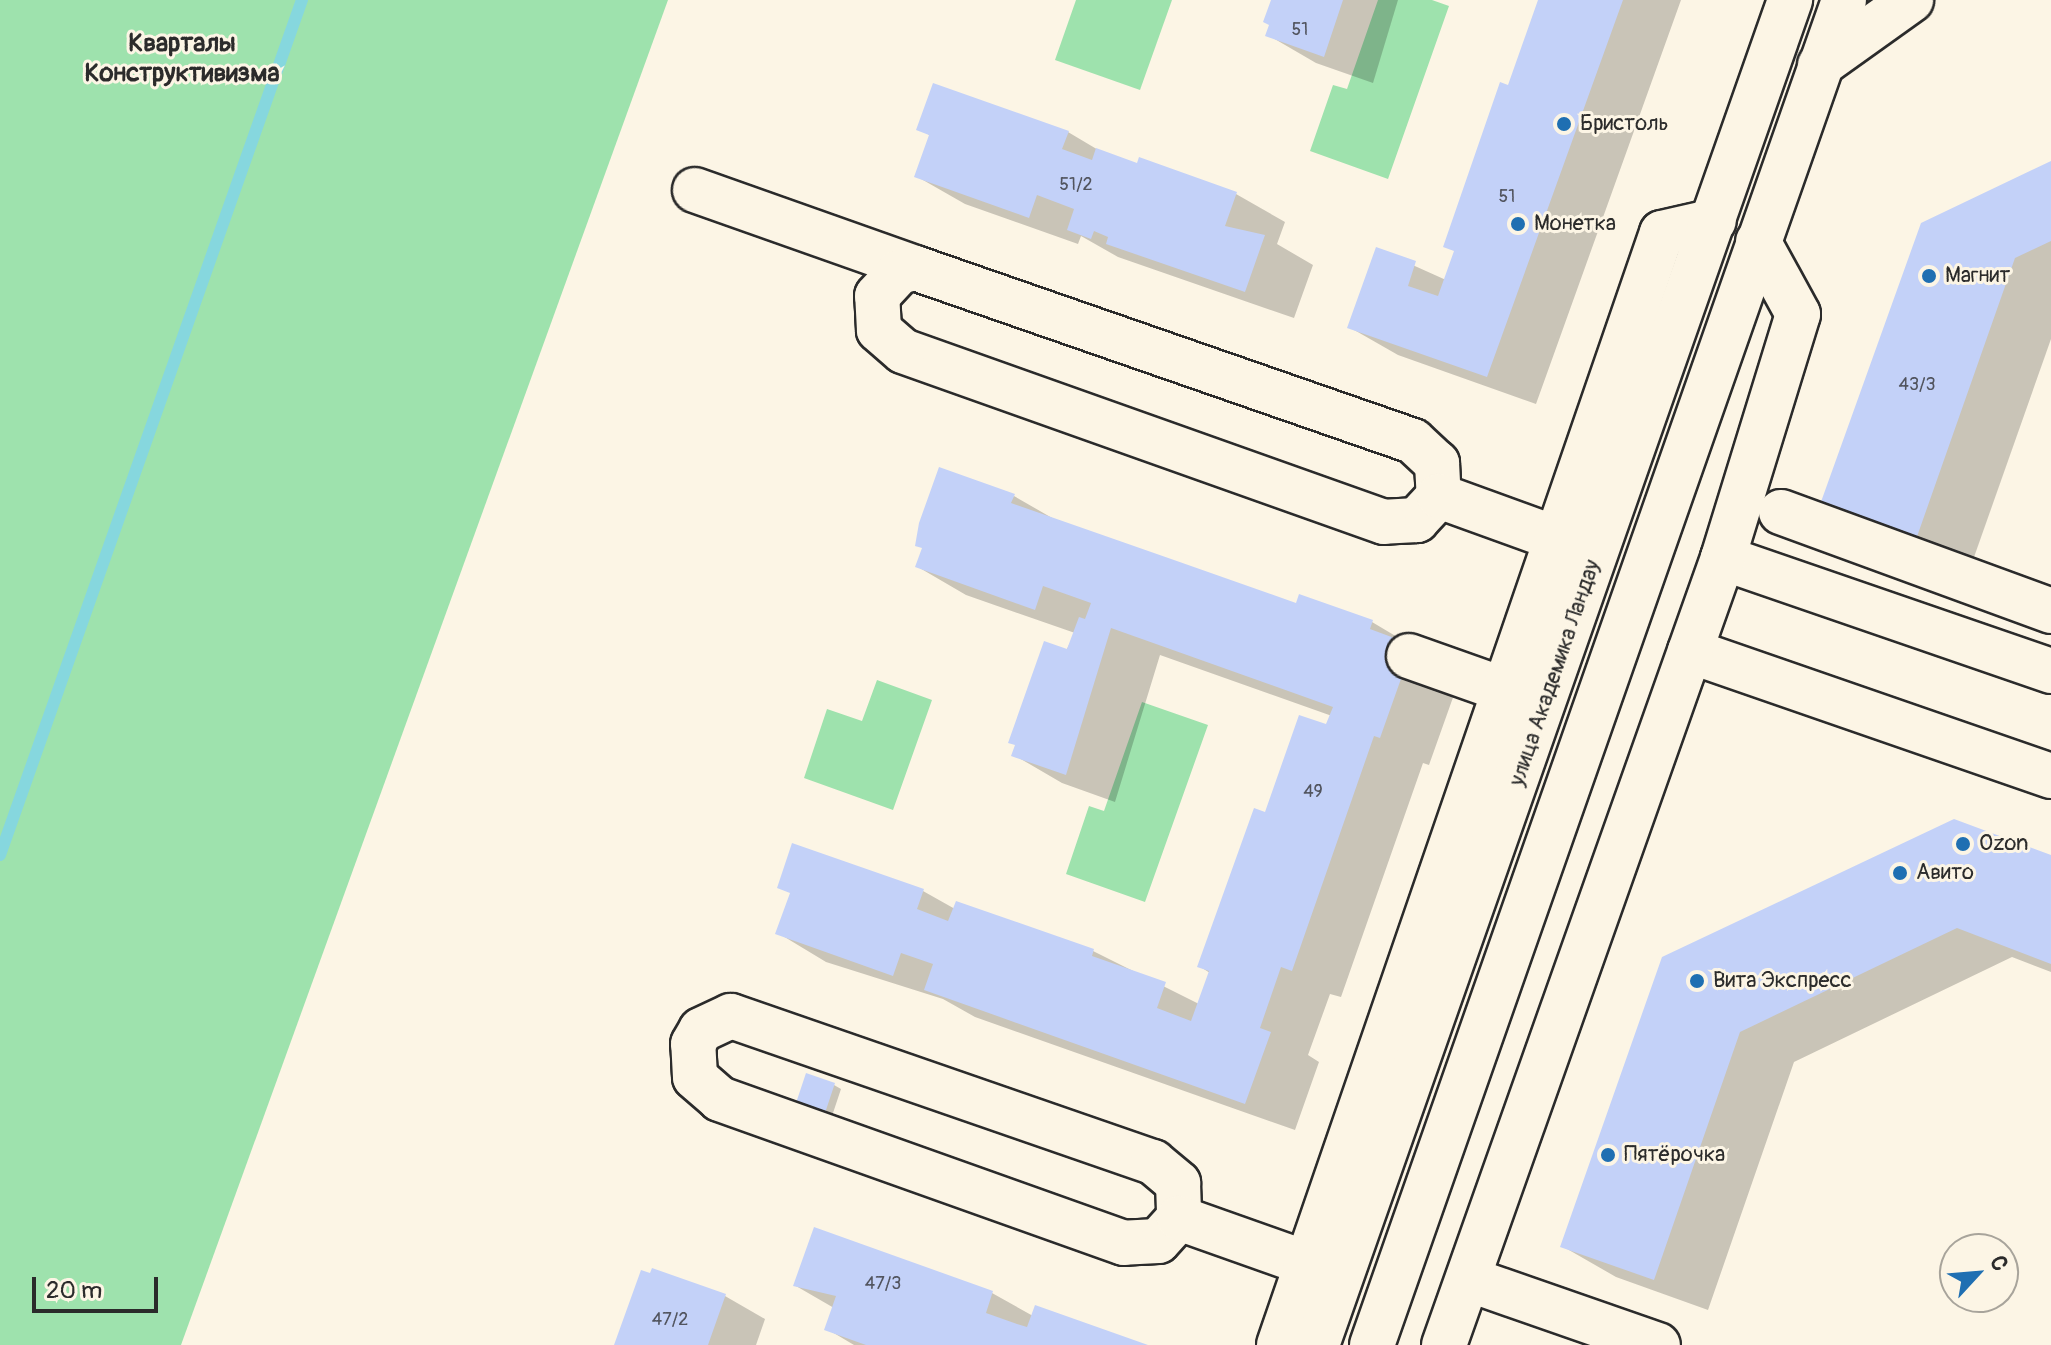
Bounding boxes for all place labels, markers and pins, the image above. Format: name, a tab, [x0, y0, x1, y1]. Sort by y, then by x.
place label: Бристоль	[1580, 111, 1669, 137]
marker: Бристоль	[1555, 115, 1573, 133]
place label: Монетка	[1534, 211, 1616, 237]
marker: Монетка	[1509, 215, 1527, 233]
place label: Магнит	[1945, 263, 2010, 289]
marker: Магнит	[1920, 267, 1938, 285]
place label: Ozon	[1979, 831, 2028, 857]
marker: Ozon	[1954, 835, 1972, 853]
place label: Авито	[1916, 860, 1974, 886]
marker: Авито	[1891, 864, 1909, 882]
place label: Вита Экспресс	[1713, 968, 1852, 994]
marker: Вита Экспресс	[1688, 972, 1706, 990]
place label: Пятёрочка	[1624, 1142, 1725, 1168]
marker: Пятёрочка	[1599, 1146, 1617, 1164]

